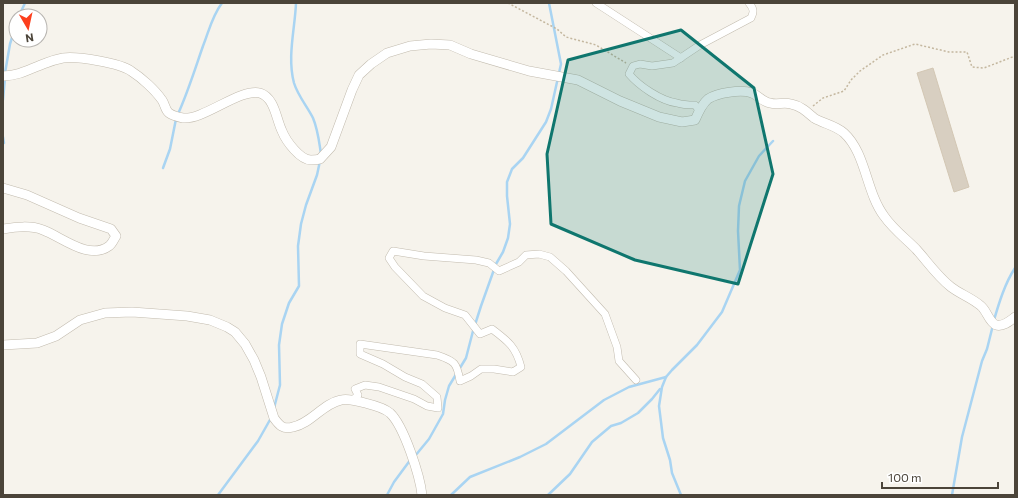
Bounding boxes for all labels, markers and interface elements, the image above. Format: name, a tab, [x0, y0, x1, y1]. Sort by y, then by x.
north arrow	[8, 8, 48, 48]
text: N	[25, 31, 35, 45]
scale bar	[882, 464, 998, 490]
text: 100 m	[888, 470, 922, 484]

